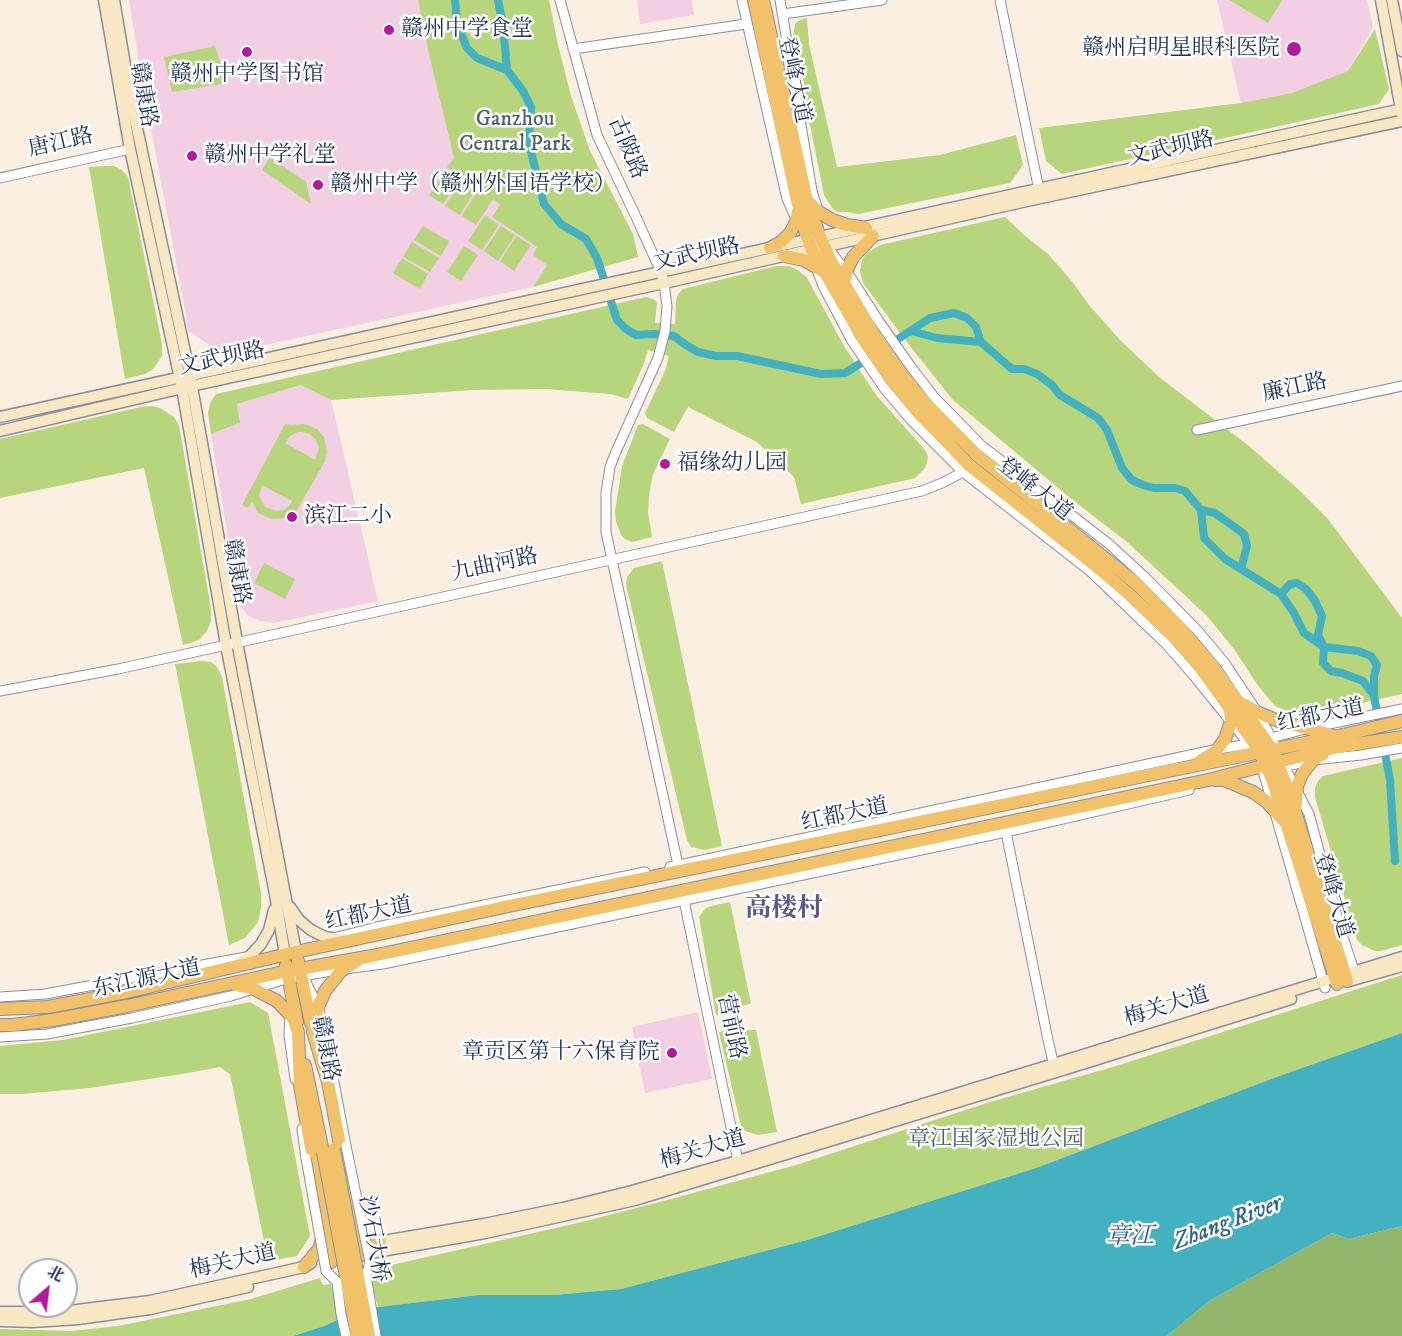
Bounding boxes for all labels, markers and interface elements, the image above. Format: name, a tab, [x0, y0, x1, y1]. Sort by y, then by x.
place label: 赣州中学食堂	[401, 17, 533, 43]
marker: 赣州中学食堂	[382, 23, 396, 37]
street label: 登峰大道	[771, 34, 815, 126]
place label: 赣州启明星眼科医院	[1082, 36, 1280, 62]
marker: 赣州启明星眼科医院	[1285, 40, 1303, 58]
marker: 赣州中学图书馆	[240, 45, 254, 59]
street label: 赣康路	[123, 60, 161, 130]
place label: 赣州中学图书馆	[170, 62, 324, 88]
park label: Ganzhou Central Park	[459, 107, 571, 158]
street label: 古陂路	[601, 112, 651, 184]
street label: 唐江路	[26, 124, 96, 164]
street label: 文武坝路	[1125, 127, 1217, 173]
place label: 赣州中学礼堂	[204, 143, 336, 169]
marker: 赣州中学礼堂	[185, 149, 199, 163]
place label: 赣州中学（赣州外国语学校）	[330, 172, 616, 198]
marker: 赣州中学（赣州外国语学校）	[311, 178, 325, 192]
street label: 文武坝路	[651, 234, 743, 278]
street label: 文武坝路	[176, 338, 268, 382]
street label: 廉江路	[1260, 369, 1330, 409]
place label: 福缘幼儿园	[677, 451, 787, 477]
street label: 登峰大道	[991, 453, 1077, 527]
marker: 福缘幼儿园	[658, 457, 672, 471]
place label: 滨江二小	[304, 504, 392, 530]
marker: 滨江二小	[285, 510, 299, 524]
street label: 赣康路	[216, 537, 254, 607]
street label: 九曲河路	[449, 544, 541, 588]
street label: 红都大道	[1275, 695, 1367, 739]
street label: 红都大道	[799, 794, 891, 838]
street label: 登峰大道	[1307, 850, 1357, 942]
street label: 红都大道	[323, 893, 415, 937]
district label: 高楼村	[745, 895, 823, 927]
street label: 东江源大道	[90, 956, 204, 1004]
street label: 梅关大道	[1121, 983, 1213, 1033]
street label: 营前路	[710, 992, 750, 1062]
street label: 赣康路	[305, 1014, 343, 1084]
place label: 章贡区第十六保育院	[462, 1040, 660, 1066]
marker: 章贡区第十六保育院	[665, 1046, 679, 1060]
street label: 梅关大道	[657, 1126, 749, 1176]
park label: 章江国家湿地公园	[908, 1127, 1084, 1153]
water label: Zhang River	[1170, 1190, 1286, 1258]
street label: 沙石大桥	[351, 1193, 393, 1285]
water label: 章江	[1106, 1224, 1154, 1252]
street label: 梅关大道	[187, 1240, 279, 1286]
north arrow	[18, 1258, 78, 1318]
text: 北	[44, 1261, 67, 1286]

